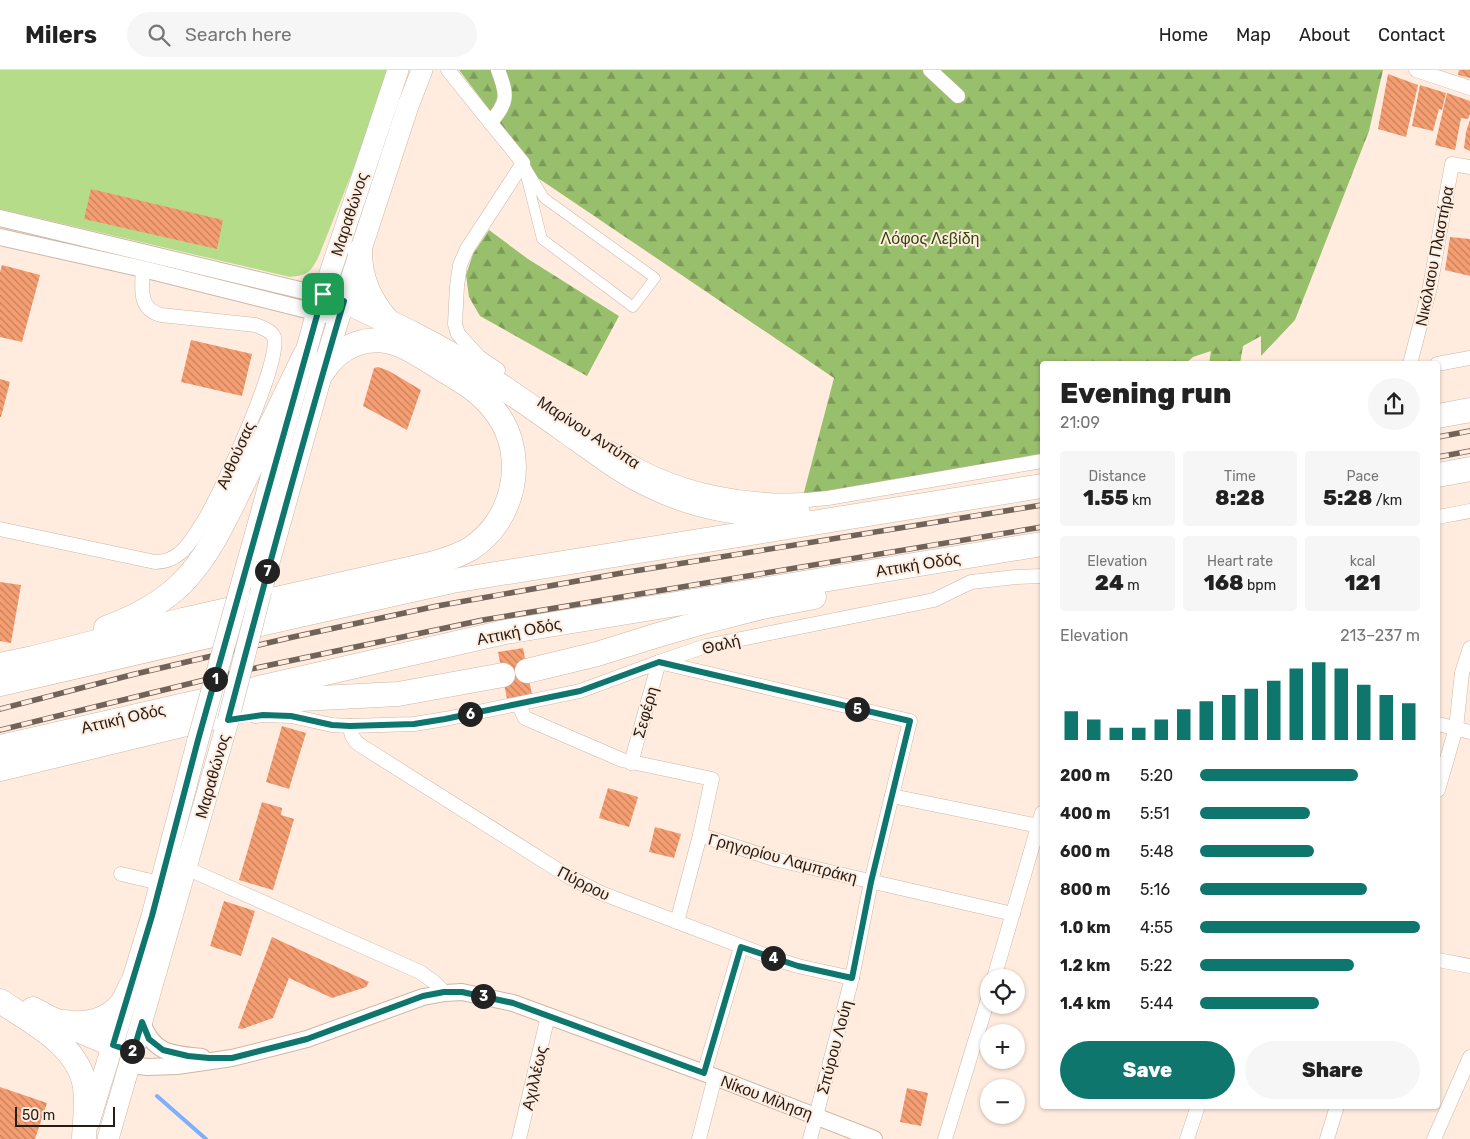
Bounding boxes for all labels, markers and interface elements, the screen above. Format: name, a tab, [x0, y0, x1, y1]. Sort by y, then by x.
search box	[127, 12, 477, 57]
text: Milers	[25, 21, 97, 49]
icon: search	[145, 21, 173, 49]
text: Search here	[185, 23, 292, 46]
text: Home	[1159, 24, 1208, 46]
text: Map	[1236, 24, 1271, 46]
text: About	[1299, 24, 1350, 46]
text: Contact	[1378, 24, 1445, 46]
street label: Μαραθώνος	[327, 170, 372, 258]
street label: Νικόλαου Πλαστήρα	[1412, 185, 1457, 328]
park label: Λόφος Λεβίδη	[881, 229, 979, 248]
pin	[302, 273, 344, 315]
icon: arrive	[309, 280, 337, 308]
text: Evening run	[1060, 377, 1231, 410]
button: share	[1368, 378, 1420, 430]
street label: Μαρίνου Αντύπα	[534, 392, 644, 473]
text: 21:09	[1060, 413, 1100, 432]
street label: Ανθούσας	[212, 418, 259, 492]
text: Distance	[1089, 468, 1146, 485]
text: Time	[1224, 468, 1256, 485]
text: Pace	[1347, 468, 1379, 485]
text: 1.55	[1083, 485, 1128, 510]
text: 8:28	[1215, 485, 1265, 510]
text: 5:28	[1323, 485, 1372, 510]
text: km	[1128, 492, 1152, 509]
text: /km	[1372, 492, 1402, 509]
street label: Αττική Οδός	[874, 548, 962, 581]
text: Elevation	[1087, 553, 1147, 570]
text: Heart rate	[1207, 553, 1273, 570]
text: kcal	[1350, 553, 1376, 570]
pin: 7	[254, 558, 280, 584]
text: 7	[263, 563, 272, 580]
text: 24	[1095, 570, 1124, 595]
text: 168	[1204, 570, 1244, 595]
text: 121	[1344, 570, 1381, 595]
text: m	[1124, 577, 1140, 594]
text: bpm	[1244, 577, 1276, 594]
street label: Αττική Οδός	[475, 614, 563, 649]
text: Elevation	[1060, 626, 1129, 645]
text: 213–237 m	[1340, 626, 1420, 645]
street label: Θαλή	[700, 631, 742, 658]
pin: 1	[202, 666, 228, 692]
text: 1	[212, 671, 219, 688]
street label: Σεφέρη	[629, 684, 662, 740]
pin: 5	[844, 696, 870, 722]
street label: Αττική Οδός	[79, 700, 167, 737]
text: 5	[853, 701, 862, 718]
pin: 6	[458, 702, 482, 726]
text: 6	[466, 706, 475, 723]
street label: Μαραθώνος	[191, 731, 234, 821]
text: 200 m	[1060, 766, 1110, 785]
text: 5:20	[1140, 766, 1173, 785]
text: 400 m	[1060, 804, 1111, 823]
text: 5:51	[1140, 804, 1170, 823]
street label: Γρηγορίου Λαμπράκη	[706, 829, 859, 888]
text: 600 m	[1060, 842, 1110, 861]
text: 5:48	[1140, 842, 1174, 861]
street label: Πύρρου	[554, 862, 613, 905]
text: 800 m	[1060, 880, 1111, 899]
text: 5:16	[1140, 880, 1170, 899]
text: 1.0 km	[1060, 918, 1111, 937]
text: 4:55	[1140, 918, 1173, 937]
pin: 4	[760, 946, 786, 970]
text: 4	[769, 950, 778, 967]
text: 1.2 km	[1060, 956, 1110, 975]
text: 5:22	[1140, 956, 1172, 975]
map controls	[980, 969, 1025, 1124]
button: locate	[980, 969, 1025, 1014]
pin: 3	[470, 984, 496, 1008]
text: 3	[479, 988, 488, 1005]
text: 1.4 km	[1060, 994, 1111, 1013]
text: 5:44	[1140, 994, 1173, 1013]
street label: Σπύρου Λούη	[813, 998, 856, 1096]
button: +	[980, 1024, 1025, 1069]
pin: 2	[120, 1038, 144, 1064]
button: Save	[1060, 1041, 1235, 1099]
button: Share	[1245, 1041, 1420, 1099]
text: 2	[128, 1043, 137, 1060]
street label: Αχιλλέως	[518, 1044, 551, 1112]
street label: Νίκου Μίληση	[718, 1071, 816, 1124]
button: −	[980, 1079, 1025, 1124]
scale bar	[15, 1104, 115, 1127]
text: 50 m	[22, 1107, 55, 1124]

